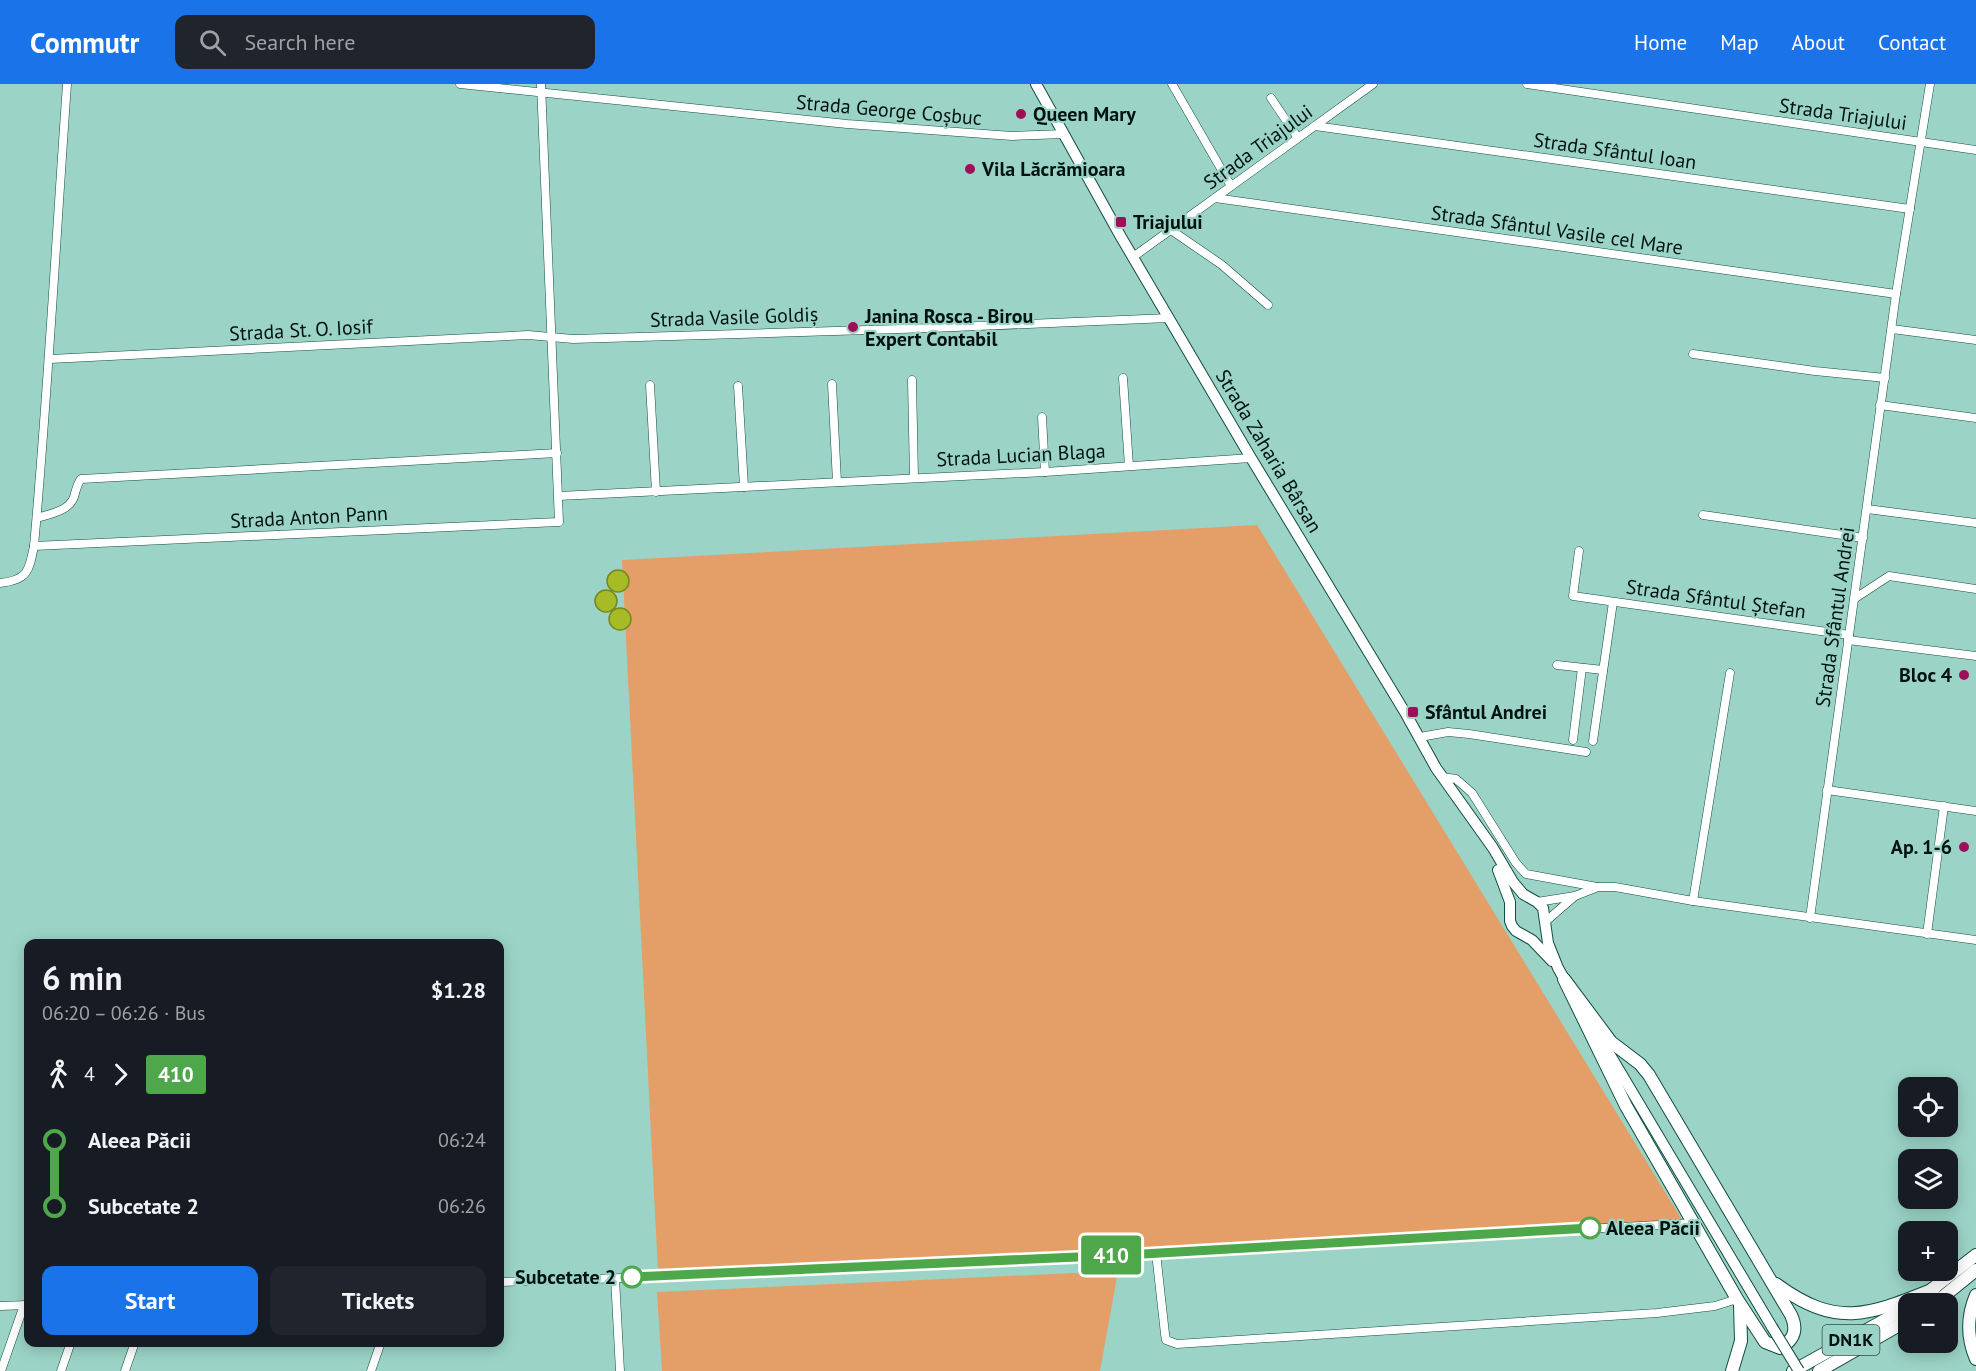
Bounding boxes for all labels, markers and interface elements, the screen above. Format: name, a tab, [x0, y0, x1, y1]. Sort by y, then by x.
search box	[175, 15, 595, 69]
text: Commutr	[30, 24, 139, 61]
icon: search	[196, 26, 229, 59]
text: Search here	[244, 28, 355, 56]
text: Home	[1634, 29, 1687, 56]
text: Map	[1720, 29, 1759, 56]
text: About	[1792, 29, 1845, 56]
text: Contact	[1878, 29, 1946, 56]
street label: Strada George Coșbuc	[795, 89, 983, 131]
street label: Strada Triajului	[1777, 92, 1909, 136]
street label: Strada Triajului	[1198, 99, 1318, 195]
place label: Queen Mary	[1033, 101, 1136, 127]
marker: Queen Mary	[1014, 107, 1028, 121]
street label: Strada Sfântul Ioan	[1532, 127, 1698, 175]
place label: Vila Lăcrămioara	[981, 156, 1125, 182]
marker: Vila Lăcrămioara	[963, 162, 977, 176]
street label: Strada Sfântul Vasile cel Mare	[1429, 199, 1685, 261]
place label: Triajului	[1133, 209, 1203, 235]
marker: Triajului	[1114, 215, 1128, 229]
street label: Strada Vasile Goldiș	[649, 301, 819, 333]
place label: Janina Rosca - Birou Expert Contabil	[864, 303, 1033, 352]
street label: Strada St. O. Iosif	[229, 313, 375, 347]
marker: Janina Rosca - Birou Expert Contabil	[846, 320, 860, 334]
street label: Strada Zaharia Bârsan	[1210, 365, 1328, 537]
street label: Strada Lucian Blaga	[936, 438, 1106, 472]
street label: Strada Anton Pann	[229, 500, 389, 534]
street label: Strada Sfântul Andrei	[1809, 525, 1861, 709]
street label: Strada Sfântul Ștefan	[1624, 574, 1808, 624]
place label: Bloc 4	[1899, 662, 1953, 688]
marker: Bloc 4	[1957, 668, 1971, 682]
place label: Sfântul Andrei	[1425, 699, 1547, 725]
marker: Sfântul Andrei	[1406, 705, 1420, 719]
place label: Ap. 1-6	[1891, 834, 1952, 860]
marker: Ap. 1-6	[1957, 840, 1971, 854]
text: 6 min	[42, 956, 123, 999]
text: $1.28	[431, 976, 486, 1004]
text: 06:20 – 06:26 · Bus	[42, 1000, 206, 1026]
icon: walk	[42, 1058, 75, 1091]
icon: forward	[104, 1058, 137, 1091]
text: 4	[84, 1061, 95, 1087]
text: 410	[158, 1061, 194, 1088]
map controls	[1898, 1077, 1958, 1353]
button: locate	[1898, 1077, 1958, 1137]
text: Aleea Păcii	[88, 1126, 191, 1154]
text: 06:24	[438, 1127, 486, 1153]
button: layers	[1898, 1149, 1958, 1209]
text: Subcetate 2	[88, 1192, 199, 1220]
text: 06:26	[438, 1193, 486, 1219]
place label: Aleea Păcii	[1606, 1215, 1700, 1241]
marker: Aleea Păcii	[1579, 1217, 1601, 1239]
button: +	[1898, 1221, 1958, 1281]
line badge: 410	[1076, 1236, 1146, 1274]
text: 410	[1093, 1242, 1129, 1269]
place label: Subcetate 2	[515, 1264, 616, 1290]
button: Start	[42, 1266, 258, 1335]
button: Tickets	[270, 1266, 486, 1335]
marker: Subcetate 2	[621, 1266, 643, 1288]
button: −	[1898, 1293, 1958, 1353]
road number: DN1K	[1822, 1325, 1880, 1355]

